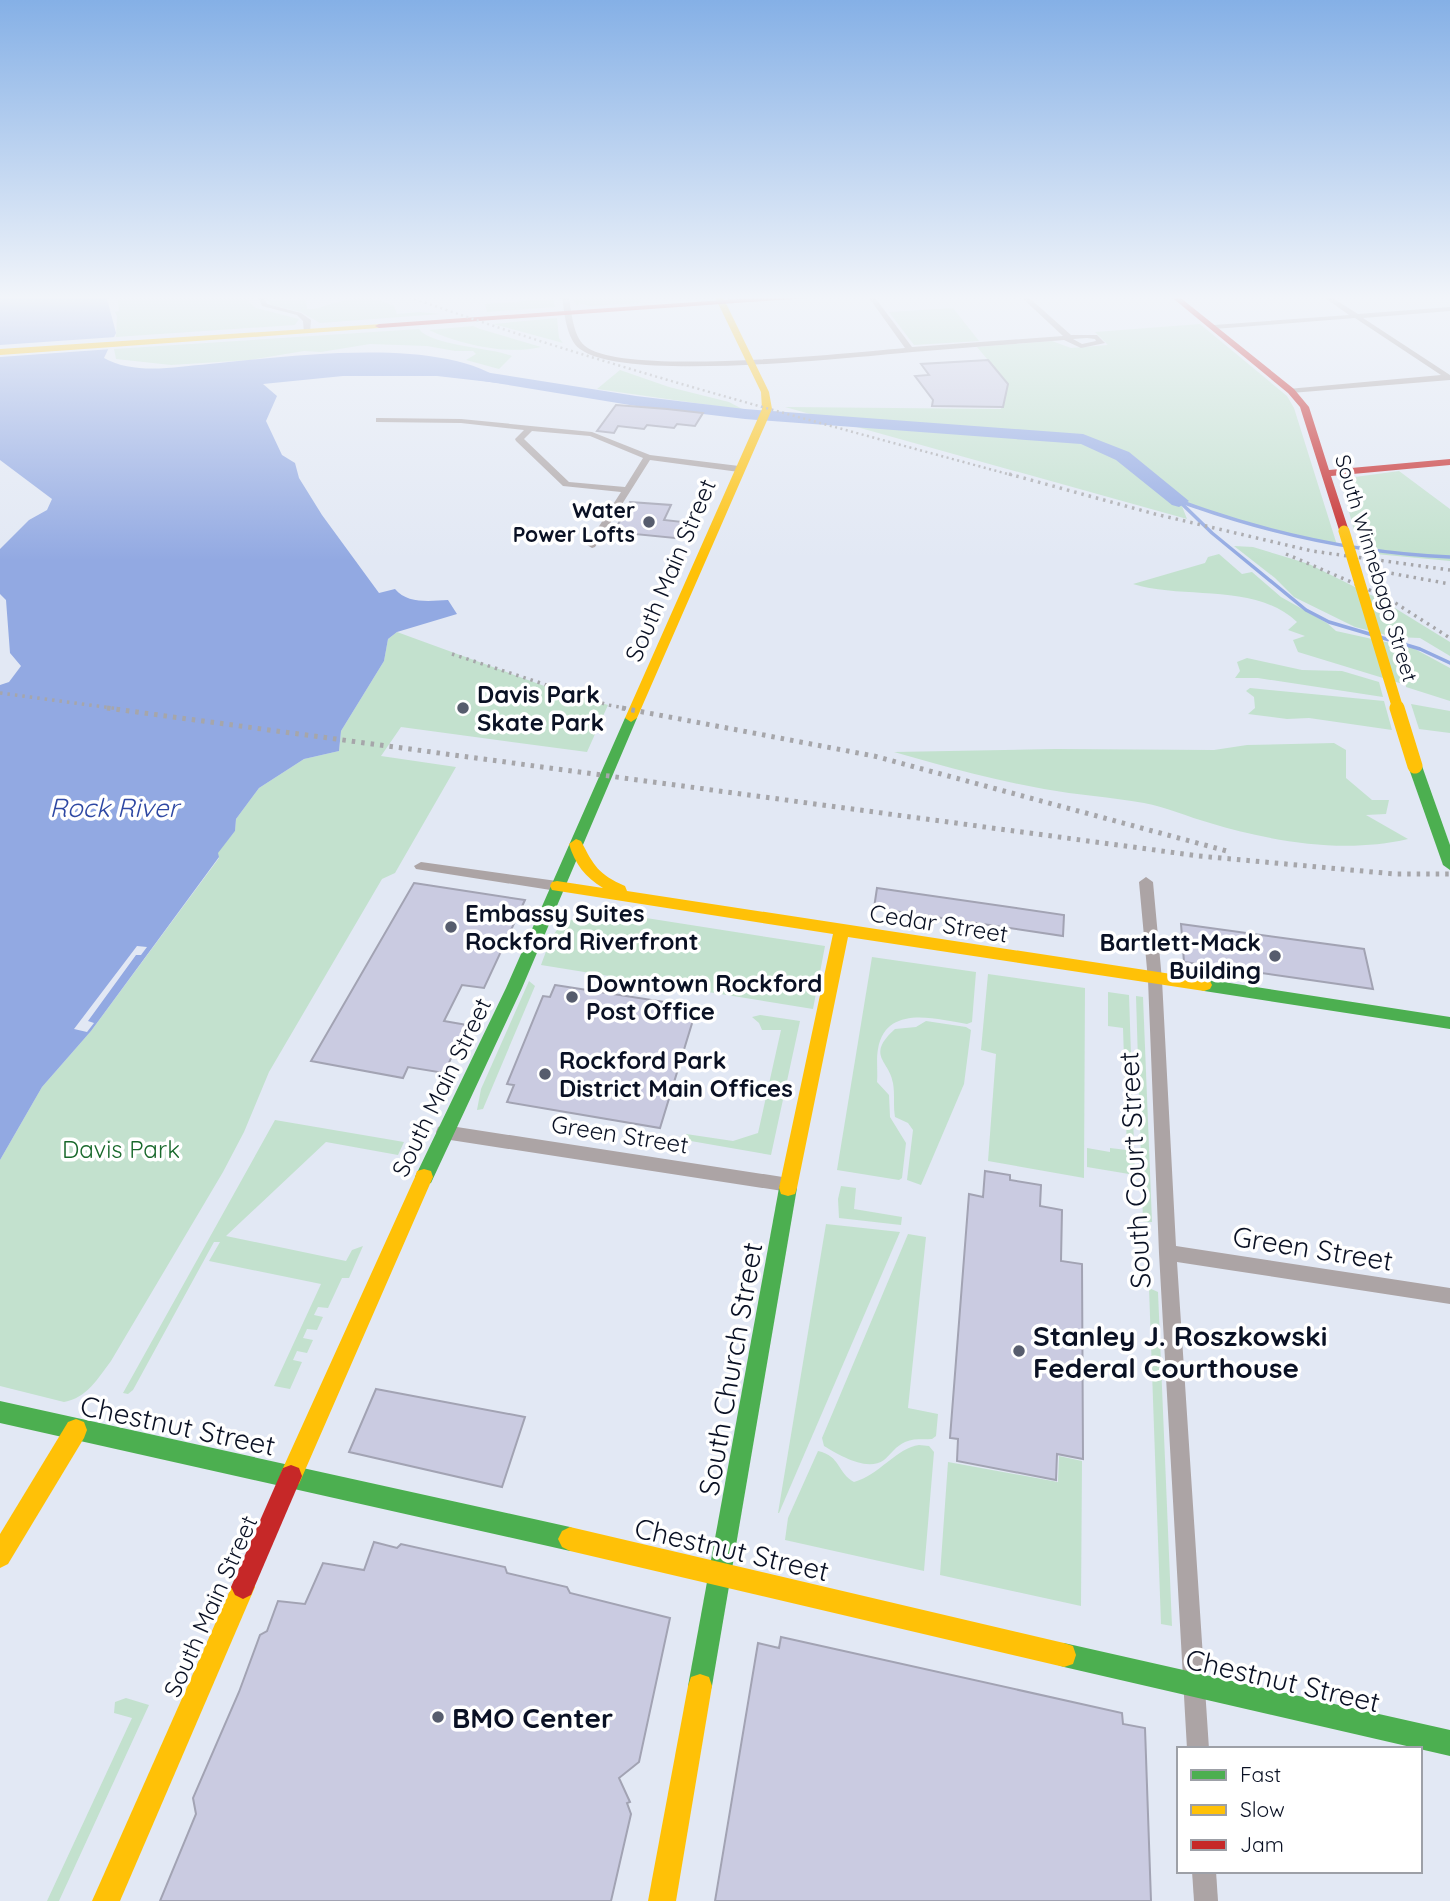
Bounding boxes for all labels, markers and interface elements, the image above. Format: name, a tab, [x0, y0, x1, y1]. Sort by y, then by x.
street label: South Winnebago Street	[1330, 451, 1424, 685]
street label: South Main Street	[618, 474, 722, 666]
place label: Water Power Lofts	[513, 497, 635, 547]
marker: Water Power Lofts	[641, 514, 657, 530]
place label: Davis Park Skate Park	[477, 679, 604, 737]
marker: Davis Park Skate Park	[455, 700, 471, 716]
water label: Rock River	[50, 791, 181, 824]
street label: Cedar Street	[868, 897, 1010, 949]
place label: Embassy Suites Rockford Riverfront	[465, 898, 698, 956]
marker: Embassy Suites Rockford Riverfront	[443, 919, 459, 935]
place label: Bartlett-Mack Building	[1100, 927, 1261, 985]
marker: Bartlett-Mack Building	[1267, 948, 1283, 964]
place label: Downtown Rockford Post Office	[586, 968, 822, 1026]
marker: Downtown Rockford Post Office	[564, 989, 580, 1005]
street label: South Main Street	[385, 993, 497, 1181]
place label: Rockford Park District Main Offices	[559, 1045, 793, 1103]
street label: South Court Street	[1110, 1051, 1158, 1289]
marker: Rockford Park District Main Offices	[537, 1066, 553, 1082]
street label: Green Street	[549, 1108, 691, 1160]
park label: Davis Park	[62, 1134, 180, 1164]
street label: Green Street	[1230, 1218, 1396, 1278]
street label: South Church Street	[690, 1240, 770, 1498]
place label: Stanley J. Roszkowski Federal Courthouse	[1033, 1318, 1327, 1385]
marker: Stanley J. Roszkowski Federal Courthouse	[1011, 1343, 1027, 1359]
street label: Chestnut Street	[77, 1387, 279, 1463]
street label: Chestnut Street	[631, 1510, 833, 1588]
street label: South Main Street	[157, 1511, 263, 1701]
street label: Chestnut Street	[1182, 1641, 1384, 1719]
place label: BMO Center	[452, 1700, 613, 1735]
marker: BMO Center	[430, 1709, 446, 1725]
legend	[1177, 1747, 1422, 1873]
text: Fast	[1240, 1761, 1281, 1787]
text: Slow	[1240, 1796, 1285, 1822]
text: Jam	[1240, 1831, 1284, 1857]

